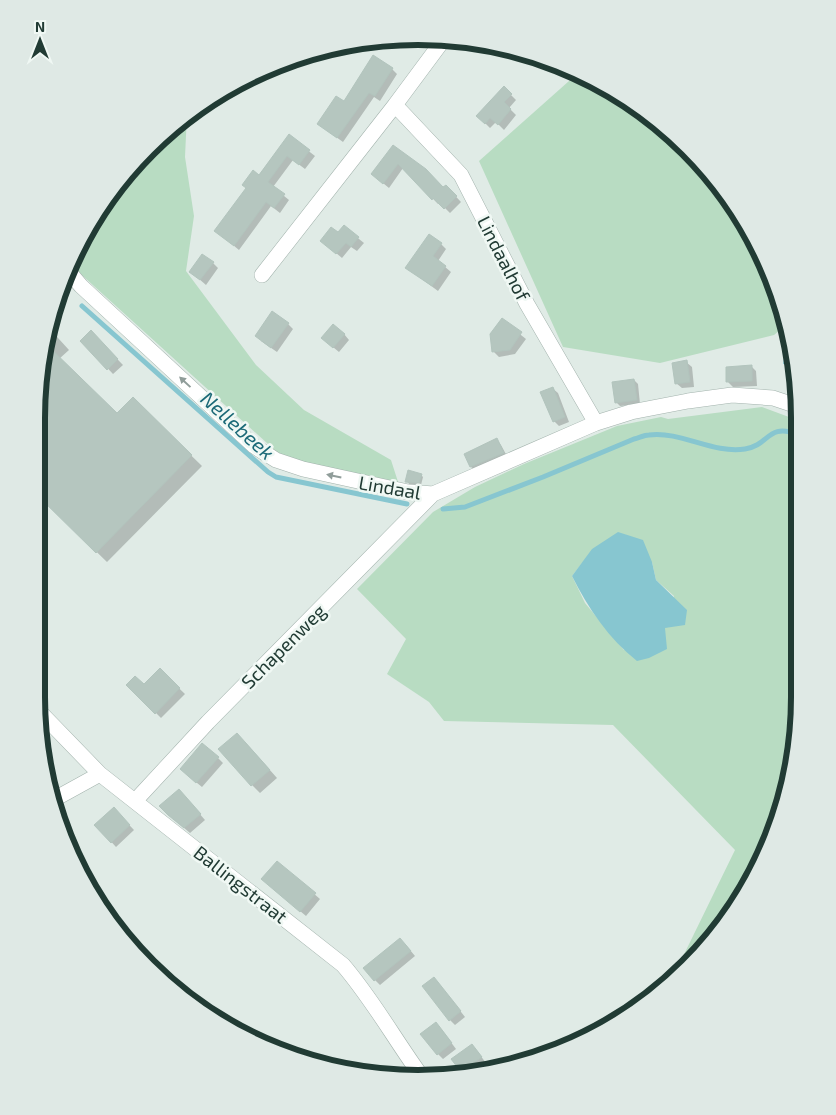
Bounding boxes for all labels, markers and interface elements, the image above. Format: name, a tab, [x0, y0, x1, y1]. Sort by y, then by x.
north arrow	[15, 15, 65, 65]
text: N	[35, 18, 45, 35]
street label: Lindaalhof	[473, 212, 535, 305]
one-way arrow	[179, 376, 191, 388]
water label: Nellebeek	[196, 386, 280, 464]
street label: Lindaal	[357, 470, 423, 504]
one-way arrow	[326, 472, 341, 480]
street label: Schapenweg	[236, 599, 330, 693]
street label: Ballingstraat	[190, 840, 292, 928]

